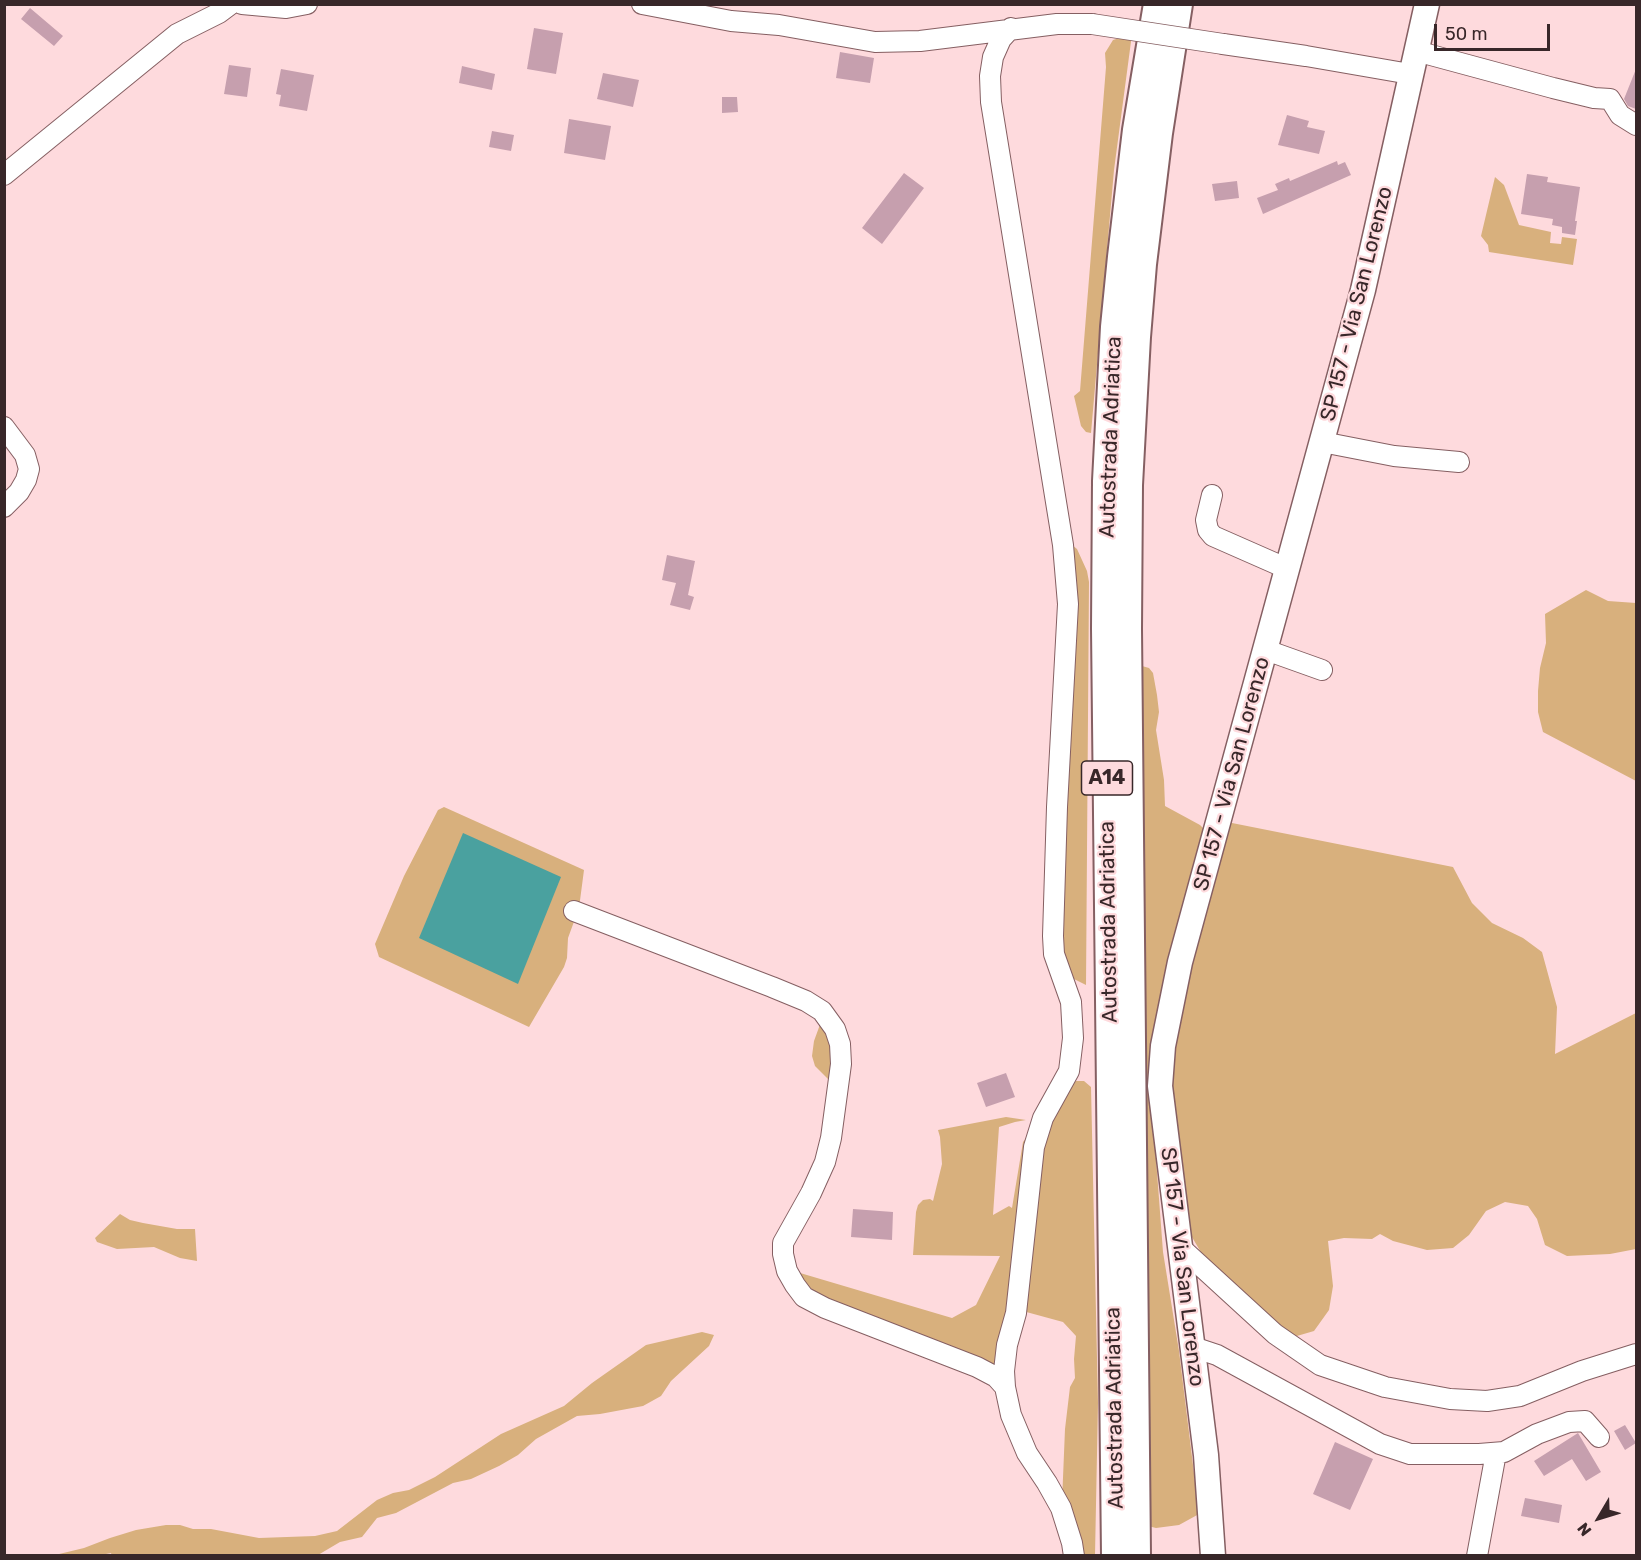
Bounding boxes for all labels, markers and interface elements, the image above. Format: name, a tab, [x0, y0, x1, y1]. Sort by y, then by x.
scale bar	[1437, 12, 1552, 50]
text: 50 m	[1445, 23, 1488, 45]
street label: SP 157 - Via San Lorenzo	[1316, 184, 1398, 424]
street label: Autostrada Adriatica	[1095, 336, 1127, 538]
street label: SP 157 - Via San Lorenzo	[1189, 654, 1275, 894]
road number: A14	[1082, 761, 1132, 795]
street label: Autostrada Adriatica	[1095, 821, 1123, 1023]
street label: SP 157 - Via San Lorenzo	[1155, 1146, 1209, 1388]
street label: Autostrada Adriatica	[1101, 1307, 1129, 1509]
north arrow	[1569, 1488, 1629, 1548]
text: N	[1573, 1519, 1595, 1540]

